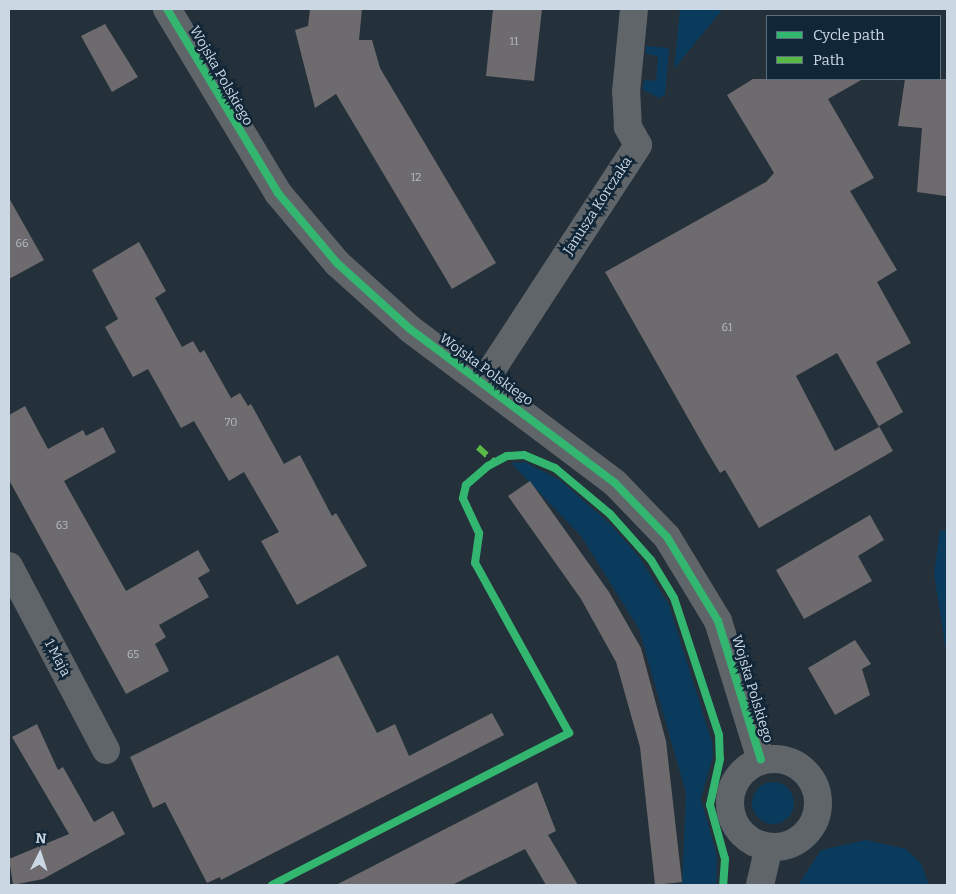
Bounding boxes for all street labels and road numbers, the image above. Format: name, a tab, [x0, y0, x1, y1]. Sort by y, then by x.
street label: Wojska Polskiego	[186, 23, 256, 129]
street label: Janusza Korczaka	[560, 154, 636, 258]
street label: Wojska Polskiego	[436, 330, 536, 410]
street label: Wojska Polskiego	[728, 633, 776, 745]
street label: 1 Maja	[40, 636, 74, 680]

